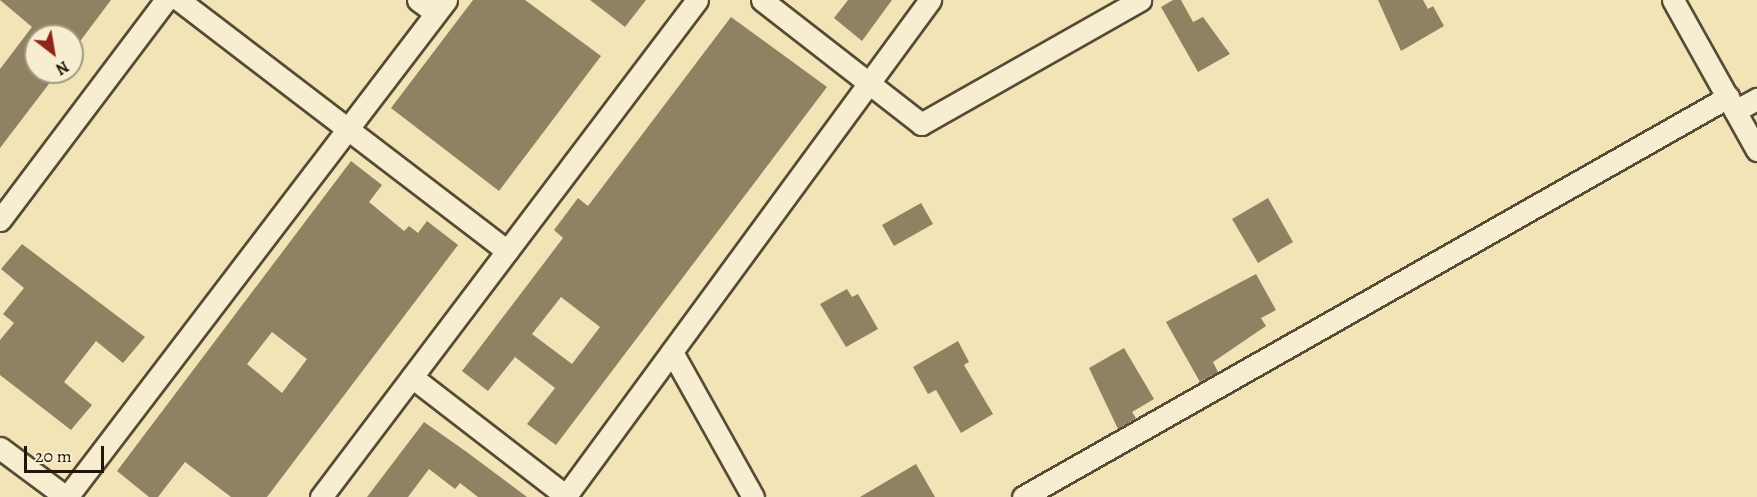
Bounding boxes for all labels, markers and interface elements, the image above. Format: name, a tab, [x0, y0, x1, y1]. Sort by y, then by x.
north arrow	[24, 24, 84, 84]
text: N	[52, 55, 73, 80]
scale bar	[27, 434, 106, 472]
text: 20 m	[35, 444, 72, 468]

